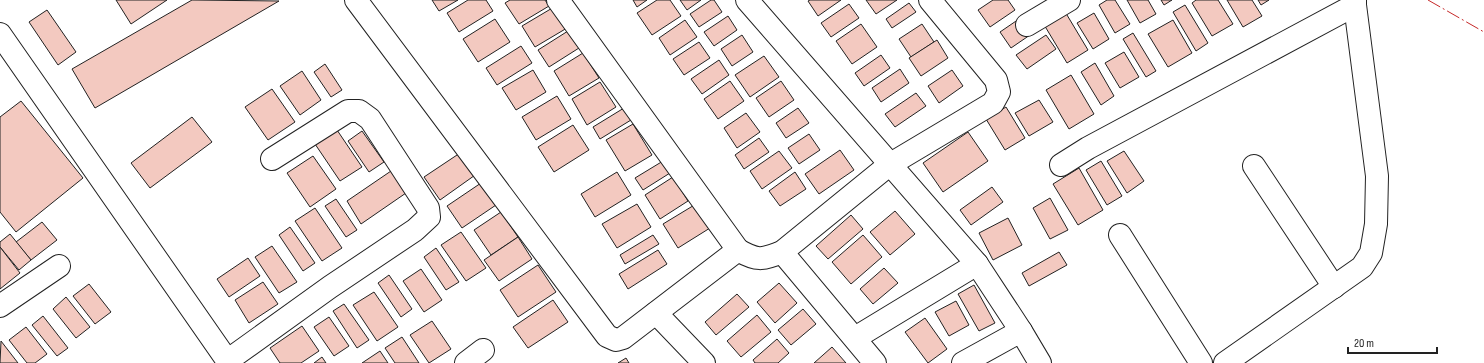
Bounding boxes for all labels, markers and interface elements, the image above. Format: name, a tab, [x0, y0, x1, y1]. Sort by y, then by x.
scale bar	[1348, 329, 1437, 355]
text: 20 m	[1354, 336, 1374, 351]

